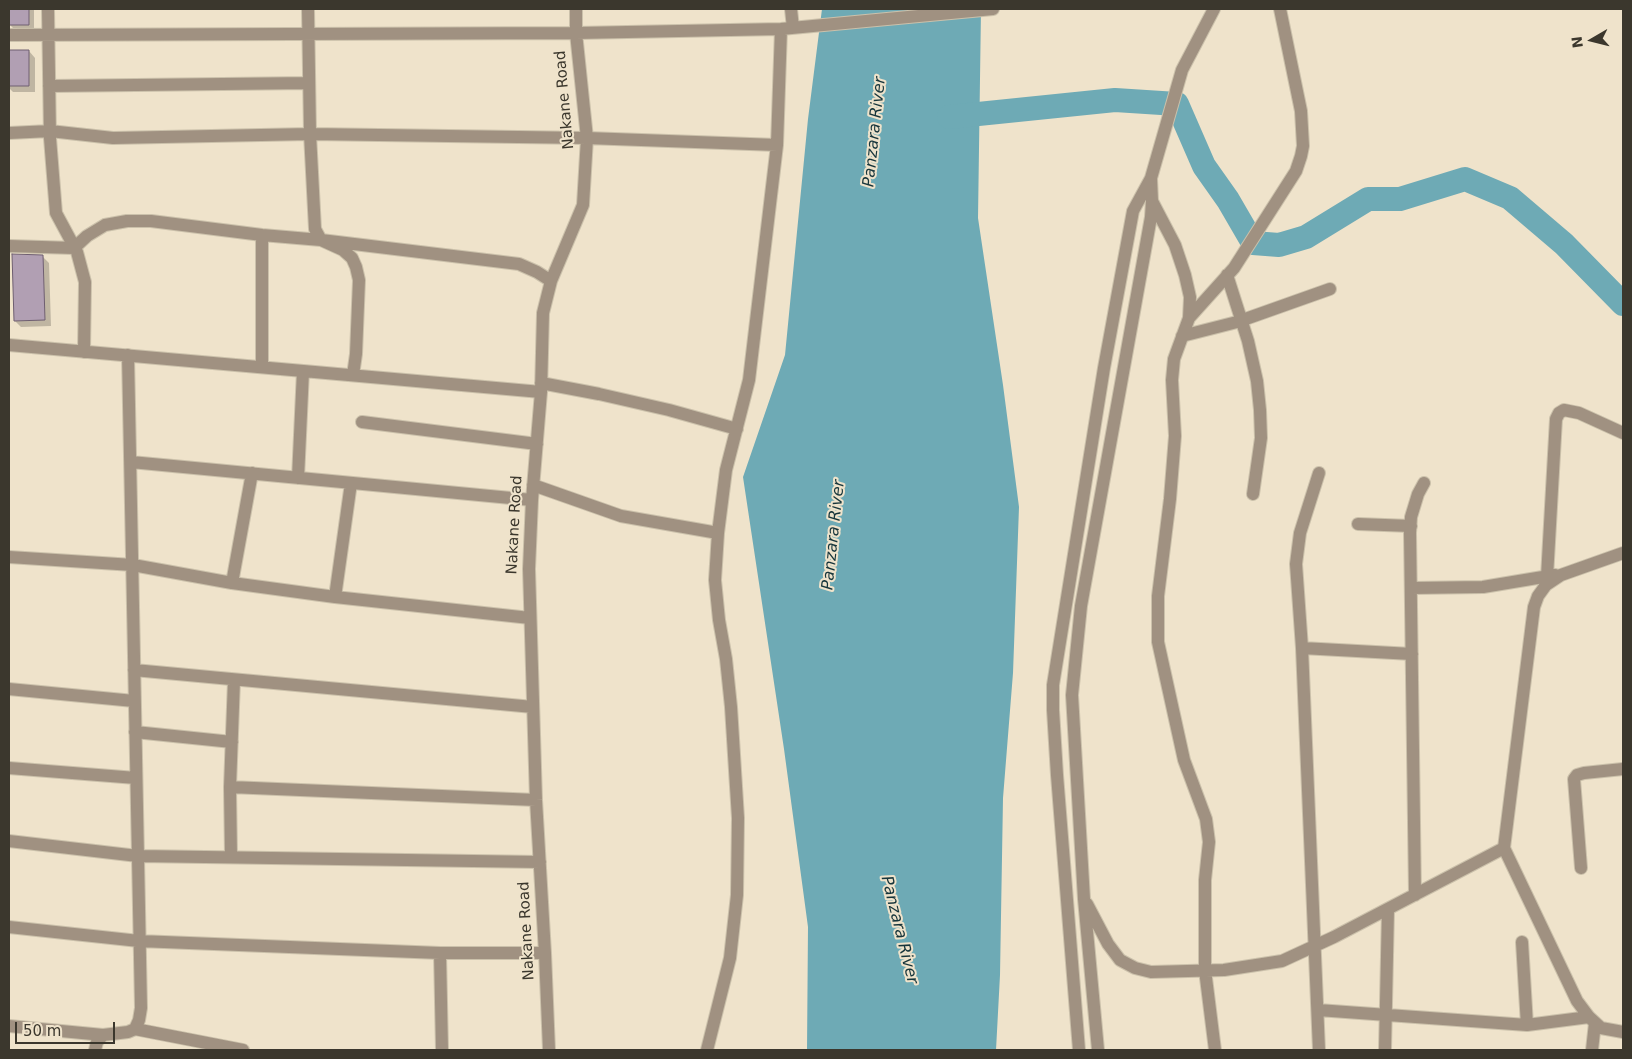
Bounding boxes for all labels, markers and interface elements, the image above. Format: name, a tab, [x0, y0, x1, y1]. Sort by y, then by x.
north arrow	[1567, 15, 1617, 65]
text: N	[1568, 35, 1586, 49]
street label: Nakane Road	[552, 50, 578, 150]
water label: Panzara River	[860, 76, 890, 188]
street label: Nakane Road	[503, 475, 527, 575]
water label: Panzara River	[819, 479, 849, 591]
water label: Panzara River	[876, 874, 922, 986]
street label: Nakane Road	[515, 881, 539, 981]
scale bar	[18, 1012, 118, 1044]
text: 50 m	[23, 1022, 61, 1040]

